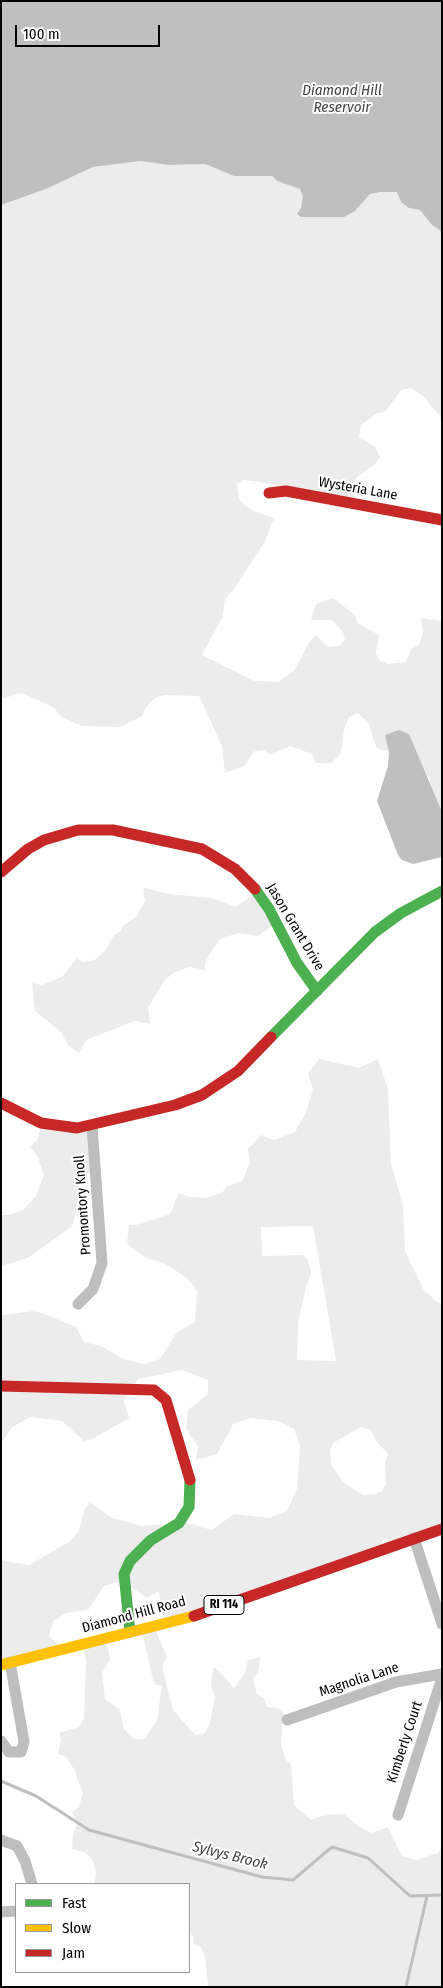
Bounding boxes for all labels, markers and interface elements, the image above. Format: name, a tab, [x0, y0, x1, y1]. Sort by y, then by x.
scale bar	[18, 15, 162, 47]
text: 100 m	[23, 25, 60, 43]
water label: Diamond Hill Reservoir	[302, 82, 382, 117]
street label: Wysteria Lane	[317, 474, 399, 504]
street label: Jason Grant Drive	[262, 880, 328, 974]
street label: Promontory Knoll	[71, 1154, 95, 1256]
street label: Diamond Hill Road	[80, 1593, 188, 1637]
road number: RI 114	[204, 1596, 244, 1614]
street label: Magnolia Lane	[317, 1659, 401, 1701]
street label: Kimberly Court	[384, 1699, 426, 1785]
water label: Sylvys Brook	[191, 1838, 269, 1874]
legend	[15, 1883, 190, 1973]
text: Fast	[62, 1894, 86, 1912]
text: Slow	[62, 1919, 91, 1937]
text: Jam	[62, 1944, 85, 1962]

